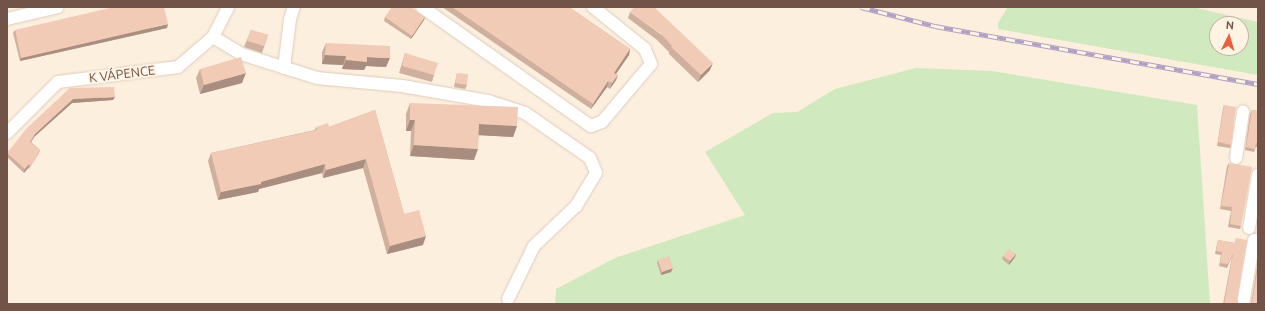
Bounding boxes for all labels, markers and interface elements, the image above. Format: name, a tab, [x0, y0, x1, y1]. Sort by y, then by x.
north arrow	[1209, 16, 1249, 56]
text: N	[1225, 19, 1235, 31]
street label: K VÁPENCE	[88, 62, 156, 86]

